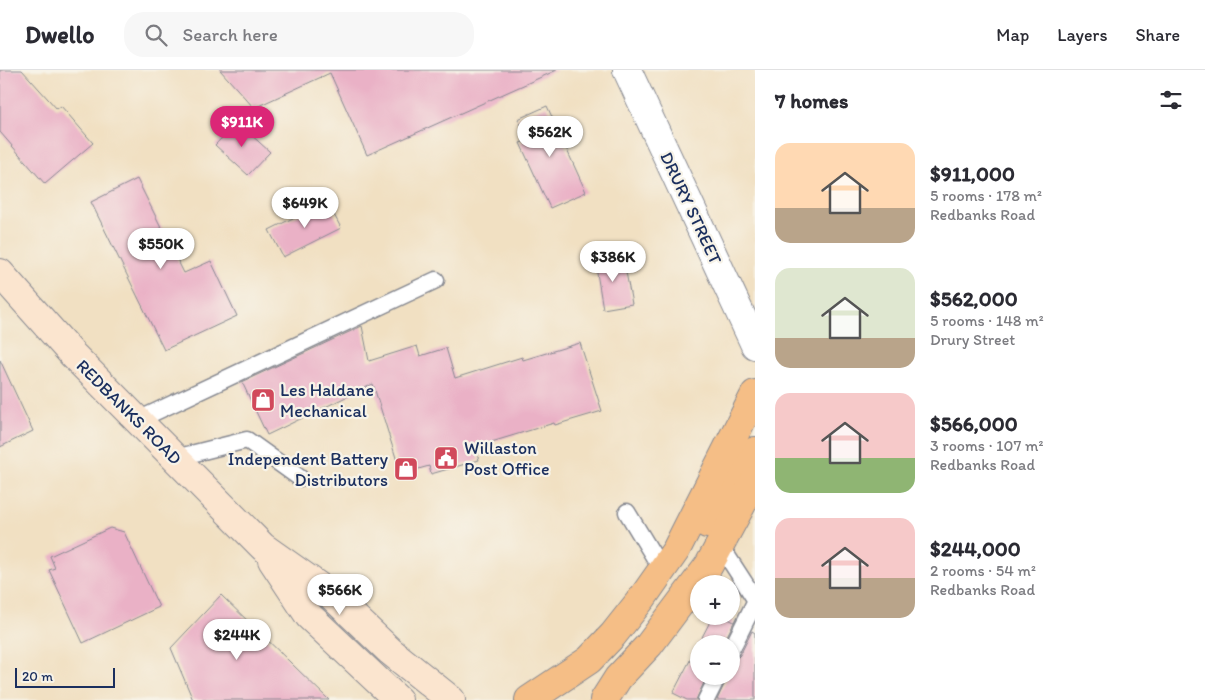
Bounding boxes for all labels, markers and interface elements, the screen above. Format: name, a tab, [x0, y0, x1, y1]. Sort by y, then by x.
search box	[124, 12, 474, 57]
text: Dwello	[25, 20, 94, 49]
icon: search	[142, 21, 170, 49]
text: Search here	[182, 23, 278, 46]
text: Map	[996, 24, 1029, 46]
text: Layers	[1057, 24, 1107, 46]
text: Share	[1135, 24, 1180, 46]
icon: filters	[1157, 86, 1185, 114]
text: 7 homes	[775, 88, 849, 113]
pin: $911K	[207, 106, 277, 148]
text: $911K	[221, 112, 263, 131]
pin: $562K	[515, 116, 585, 158]
text: $562K	[528, 122, 572, 141]
street label: DRURY STREET	[655, 148, 727, 268]
text: $911,000	[930, 161, 1015, 186]
icon: home	[815, 163, 875, 223]
pin: $649K	[270, 186, 340, 229]
text: 5 rooms · 178 m²	[930, 186, 1042, 205]
text: $649K	[283, 193, 327, 212]
text: Redbanks Road	[930, 205, 1035, 224]
pin: $550K	[126, 228, 196, 270]
text: $550K	[139, 234, 184, 253]
pin: $386K	[578, 240, 648, 283]
text: $386K	[591, 247, 635, 266]
text: $562,000	[930, 286, 1018, 311]
icon: home	[815, 288, 875, 348]
text: 5 rooms · 148 m²	[930, 311, 1044, 330]
text: Drury Street	[930, 330, 1015, 349]
street label: REDBANKS ROAD	[72, 355, 186, 469]
place label: Les Haldane Mechanical	[280, 379, 374, 422]
shop icon: Les Haldane Mechanical	[250, 387, 276, 413]
text: $566,000	[930, 411, 1018, 436]
icon: home	[815, 413, 875, 473]
text: 3 rooms · 107 m²	[930, 436, 1043, 455]
place label: Willaston Post Office	[464, 437, 550, 480]
public building icon: Willaston Post Office	[433, 445, 459, 471]
place label: Independent Battery Distributors	[228, 448, 388, 491]
text: Redbanks Road	[930, 455, 1035, 474]
shop icon: Independent Battery Distributors	[393, 456, 419, 482]
text: $244,000	[930, 536, 1021, 561]
icon: home	[815, 538, 875, 598]
text: 2 rooms · 54 m²	[930, 561, 1036, 580]
pin: $566K	[305, 574, 375, 616]
map controls	[690, 575, 740, 685]
button: +	[690, 575, 740, 625]
text: $566K	[318, 580, 362, 599]
text: Redbanks Road	[930, 580, 1035, 599]
pin: $244K	[202, 618, 272, 661]
text: $244K	[214, 625, 260, 644]
button: −	[690, 635, 740, 685]
scale bar	[15, 665, 115, 688]
text: 20 m	[22, 668, 53, 685]

